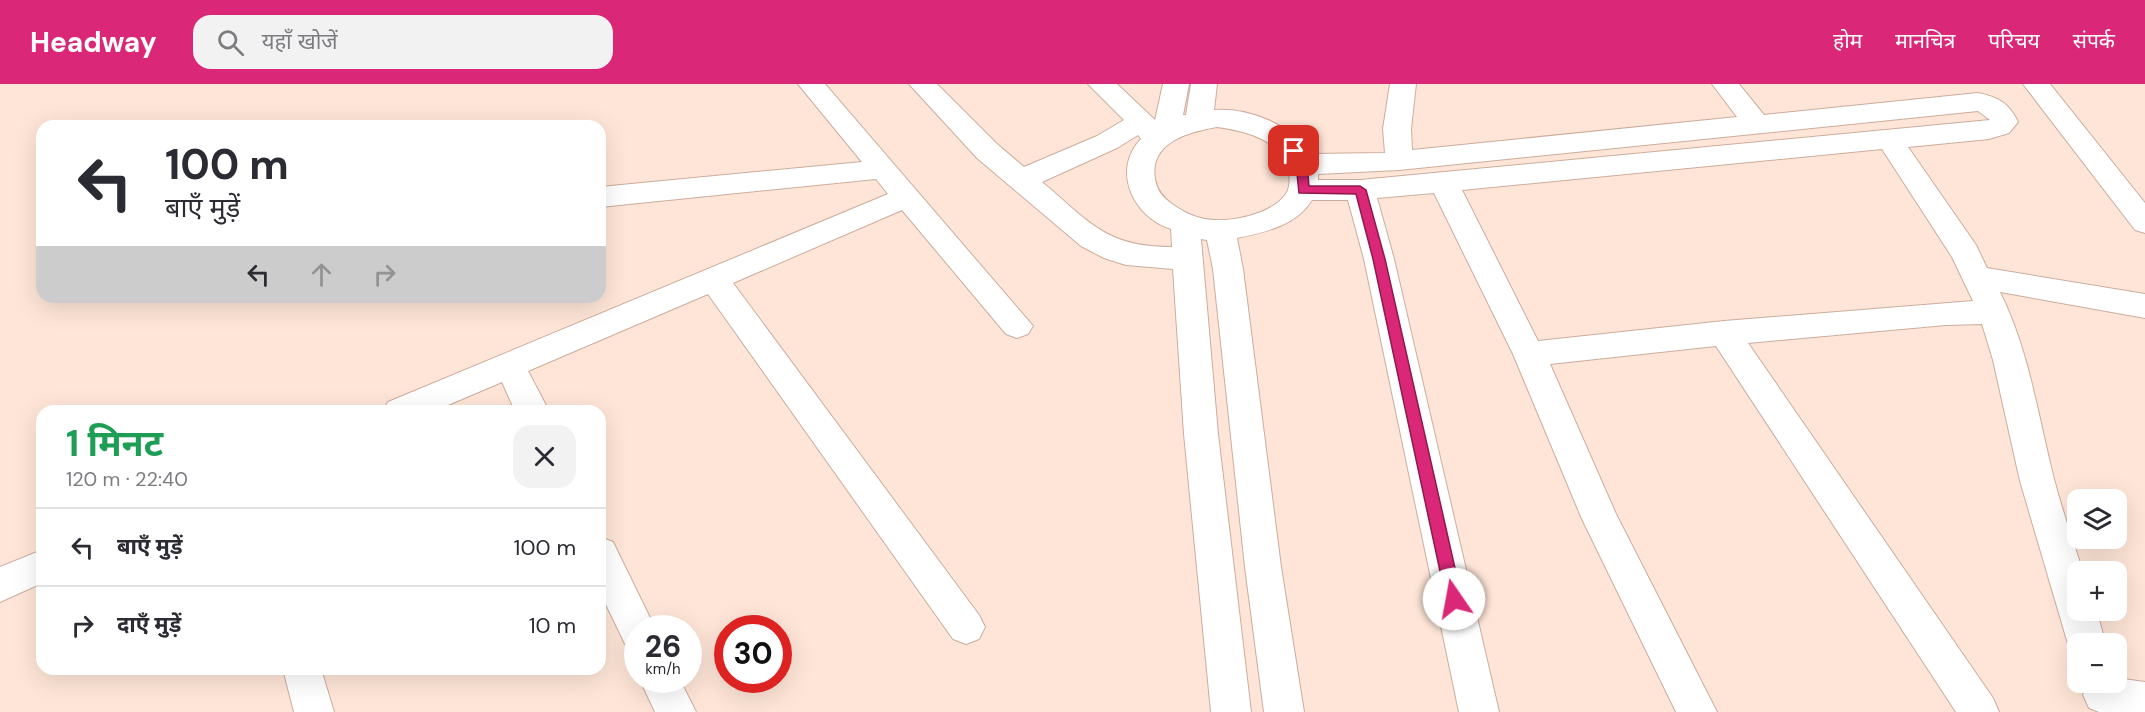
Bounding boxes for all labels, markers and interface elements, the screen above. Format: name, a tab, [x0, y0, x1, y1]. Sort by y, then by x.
search box	[193, 15, 613, 69]
text: Headway	[30, 24, 157, 61]
icon: search	[214, 26, 247, 59]
text: यहाँ खोजें	[262, 27, 338, 56]
text: होम	[1833, 27, 1862, 55]
text: मानचित्र	[1895, 27, 1955, 55]
text: परिचय	[1988, 27, 2040, 55]
text: संपर्क	[2073, 27, 2115, 55]
pin	[1268, 125, 1319, 176]
icon: arrive	[1277, 134, 1310, 167]
text: 100 m	[165, 137, 289, 192]
icon: left	[66, 144, 144, 222]
text: बाएँ मुड़ें	[165, 190, 240, 225]
icon: left	[242, 258, 275, 291]
icon: ahead	[305, 258, 338, 291]
icon: right	[368, 258, 401, 291]
text: 1 मिनट	[66, 420, 163, 467]
button: close	[513, 425, 576, 488]
text: 120 m · 22:40	[66, 466, 188, 492]
map controls	[2067, 489, 2127, 693]
button: layers	[2067, 489, 2127, 549]
icon: left	[66, 531, 99, 564]
text: बाएँ मुड़ें	[117, 532, 183, 561]
text: 100 m	[514, 533, 576, 562]
button: +	[2067, 561, 2127, 621]
position arrow	[1422, 567, 1486, 631]
icon: right	[66, 609, 99, 642]
text: दाएँ मुड़ें	[117, 610, 181, 639]
text: 10 m	[529, 611, 576, 640]
speed limit sign: 30	[714, 615, 792, 693]
text: 26	[645, 627, 681, 666]
button: −	[2067, 633, 2127, 693]
text: km/h	[645, 659, 681, 679]

